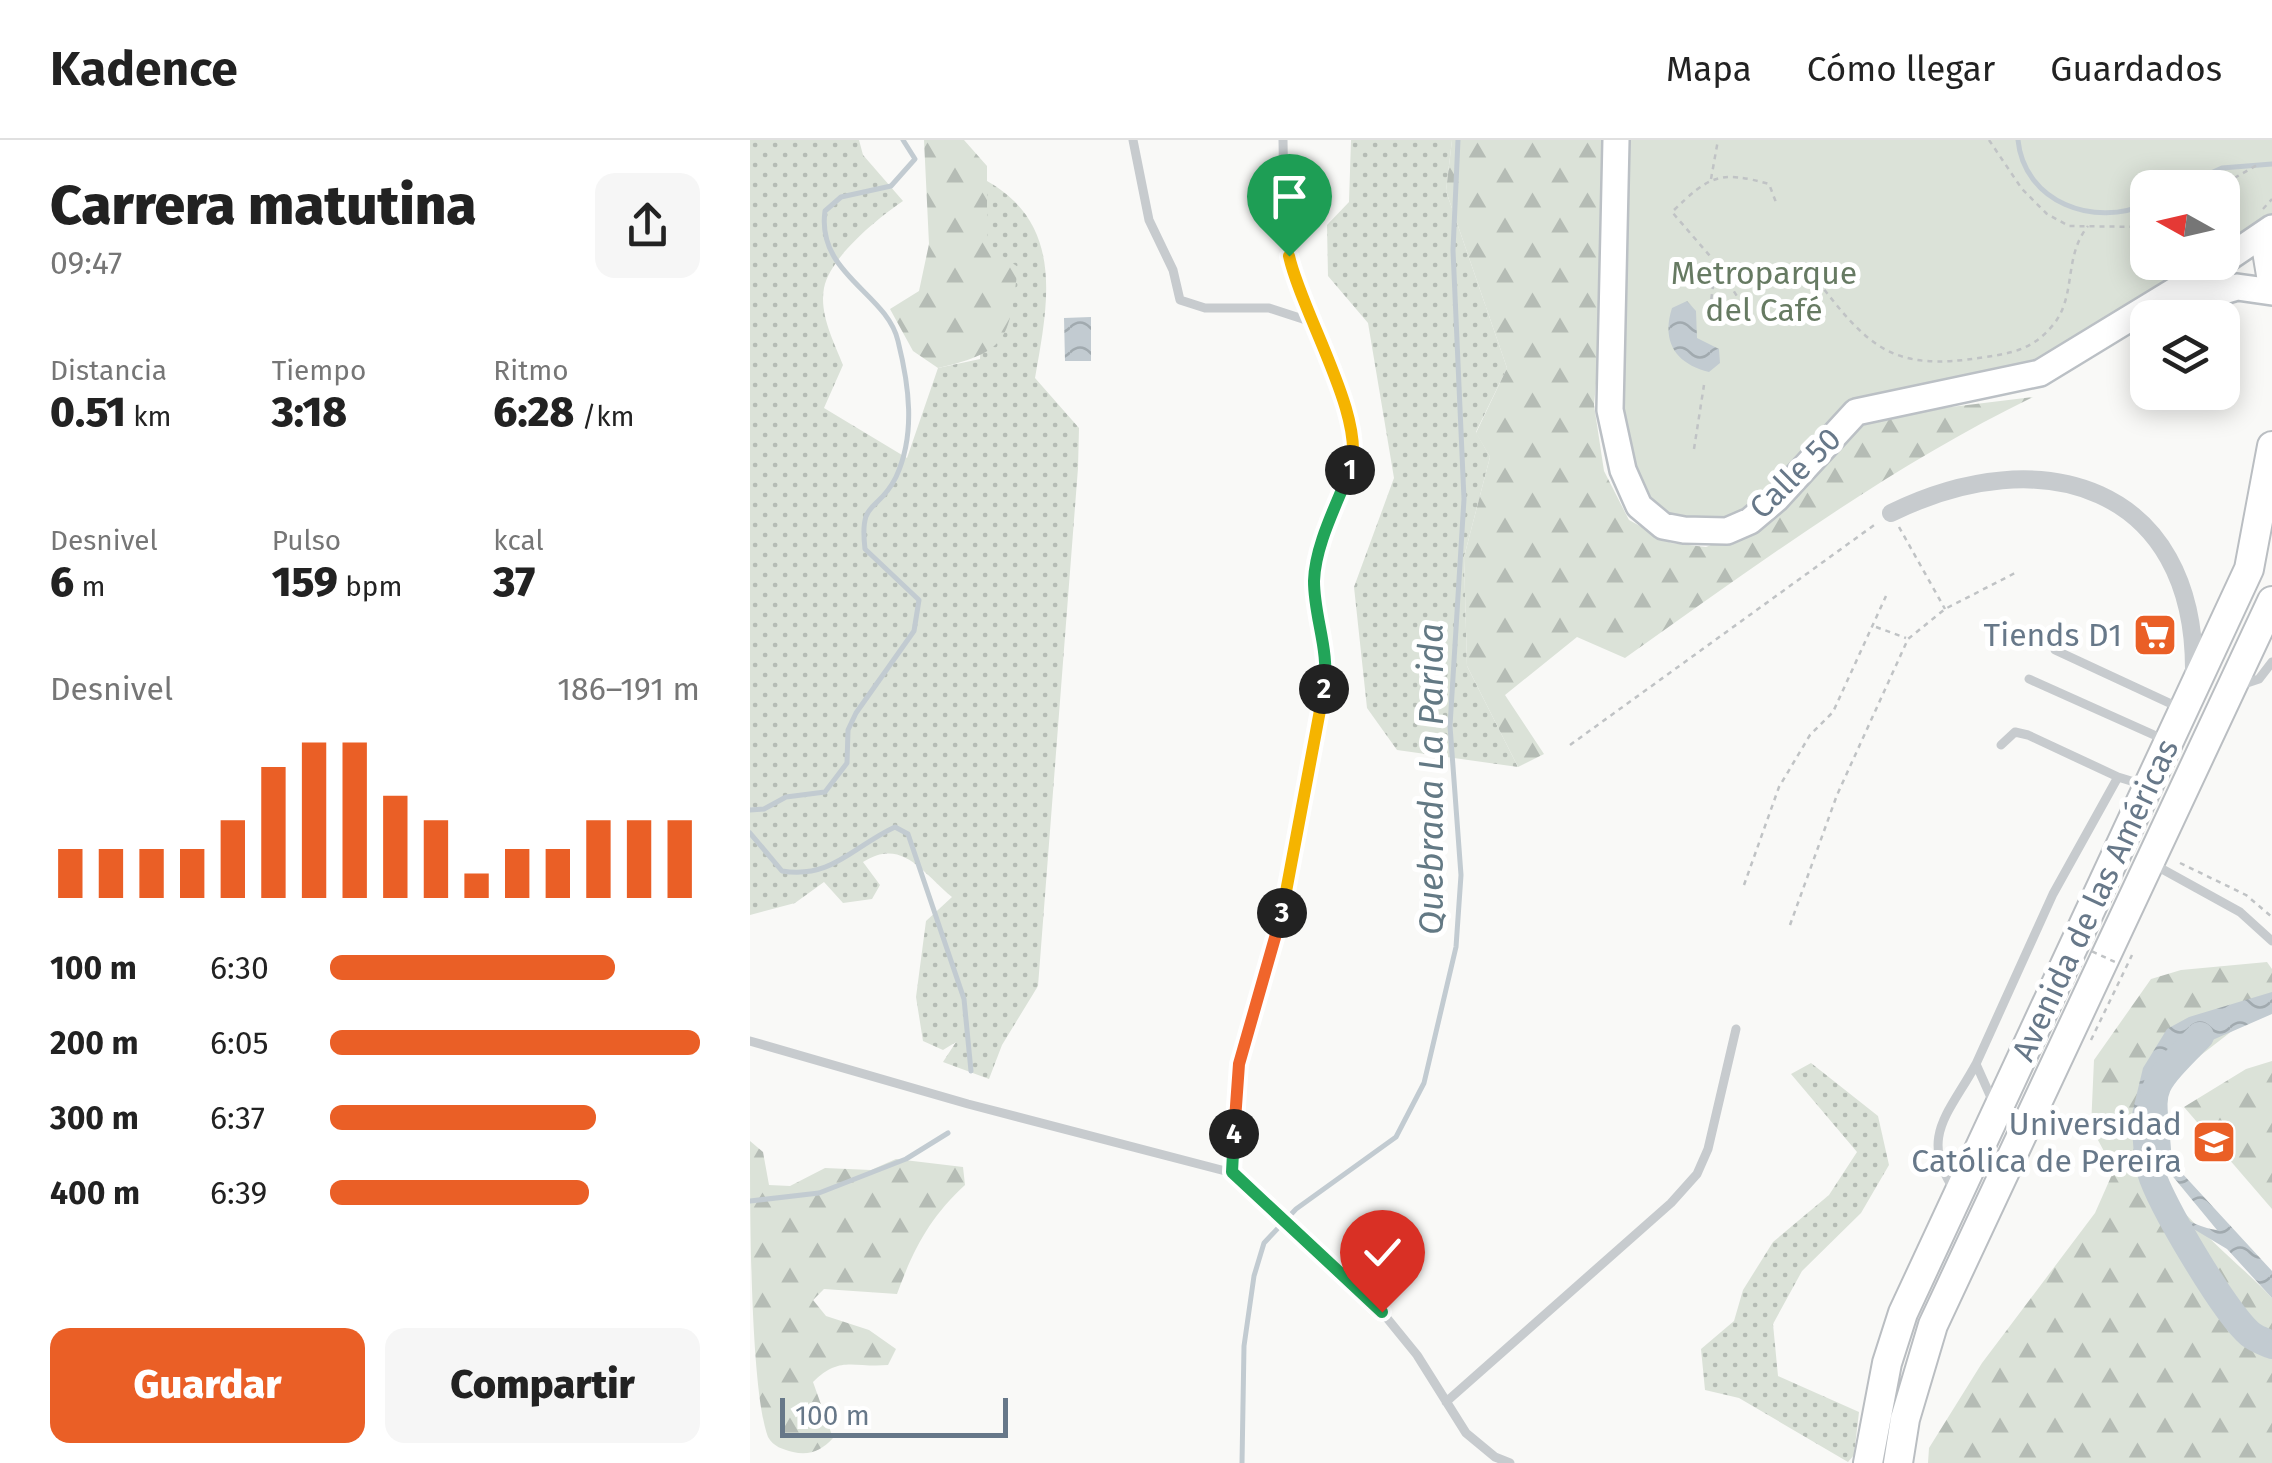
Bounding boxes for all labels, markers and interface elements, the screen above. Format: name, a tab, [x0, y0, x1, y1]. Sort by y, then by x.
text: Kadence	[50, 40, 238, 98]
text: Mapa	[1666, 48, 1752, 90]
text: Cómo llegar	[1807, 48, 1995, 90]
text: Guardados	[2050, 48, 2222, 90]
pin	[1247, 154, 1332, 257]
icon: arrive	[1262, 169, 1317, 224]
north arrow	[2130, 170, 2240, 280]
map controls	[2130, 170, 2240, 410]
text: Carrera matutina	[50, 173, 477, 239]
button: share	[595, 173, 700, 278]
text: 09:47	[50, 244, 122, 282]
park label: Metroparque del Café	[1671, 254, 1857, 329]
button: layers	[2130, 300, 2240, 410]
text: Distancia	[50, 354, 167, 387]
text: Tiempo	[272, 354, 366, 387]
text: Ritmo	[493, 354, 569, 387]
text: 0.51	[50, 387, 126, 437]
text: 3:18	[272, 387, 347, 437]
text: 6:28	[493, 387, 574, 437]
text: km	[126, 400, 172, 433]
text: /km	[574, 400, 635, 433]
street label: Calle 50	[1742, 420, 1848, 526]
pin: 1	[1325, 445, 1375, 495]
text: 1	[1344, 453, 1357, 486]
text: Desnivel	[50, 524, 158, 557]
text: Pulso	[272, 524, 341, 557]
text: kcal	[493, 524, 544, 557]
text: 6	[50, 557, 74, 607]
text: 159	[272, 557, 338, 607]
text: 37	[493, 557, 535, 607]
text: m	[74, 570, 106, 603]
text: bpm	[338, 570, 403, 603]
supermarket icon: Tiends D1	[2132, 612, 2178, 658]
place label: Tiends D1	[1984, 616, 2122, 654]
water label: Quebrada La Parida	[1410, 623, 1452, 935]
pin: 2	[1299, 664, 1349, 714]
text: Desnivel	[50, 670, 173, 708]
text: 186–191 m	[557, 670, 700, 708]
text: 2	[1317, 672, 1331, 705]
street label: Avenida de las Américas	[2004, 733, 2186, 1067]
pin: 3	[1257, 888, 1307, 938]
text: 3	[1275, 896, 1289, 929]
text: 100 m	[50, 949, 137, 987]
text: 6:30	[210, 949, 269, 987]
text: 200 m	[50, 1024, 139, 1062]
text: 6:05	[210, 1024, 269, 1062]
text: 300 m	[50, 1099, 139, 1137]
text: 6:37	[210, 1099, 265, 1137]
place label: Universidad Católica de Pereira	[1911, 1105, 2182, 1180]
pin: 4	[1209, 1109, 1259, 1159]
text: 4	[1226, 1117, 1242, 1150]
school or university icon: Universidad Católica de Pereira	[2191, 1119, 2237, 1165]
text: 400 m	[50, 1174, 140, 1212]
text: 6:39	[210, 1174, 267, 1212]
pin	[1340, 1210, 1425, 1313]
icon: check	[1355, 1225, 1410, 1280]
button: Guardar	[50, 1328, 365, 1443]
button: Compartir	[385, 1328, 700, 1443]
scale bar	[780, 1393, 1008, 1438]
text: 100 m	[795, 1399, 870, 1432]

